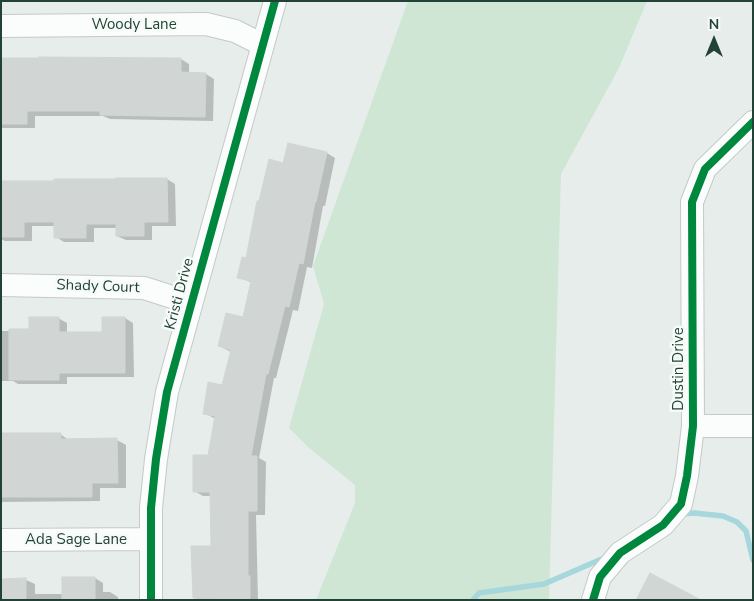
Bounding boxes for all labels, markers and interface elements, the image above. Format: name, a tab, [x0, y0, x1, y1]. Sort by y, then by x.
north arrow	[689, 15, 739, 65]
text: N	[709, 15, 719, 34]
street label: Woody Lane	[91, 16, 177, 34]
street label: Kristi Drive	[162, 256, 198, 332]
street label: Shady Court	[56, 277, 140, 297]
street label: Dustin Drive	[670, 327, 688, 411]
street label: Ada Sage Lane	[25, 531, 127, 549]

